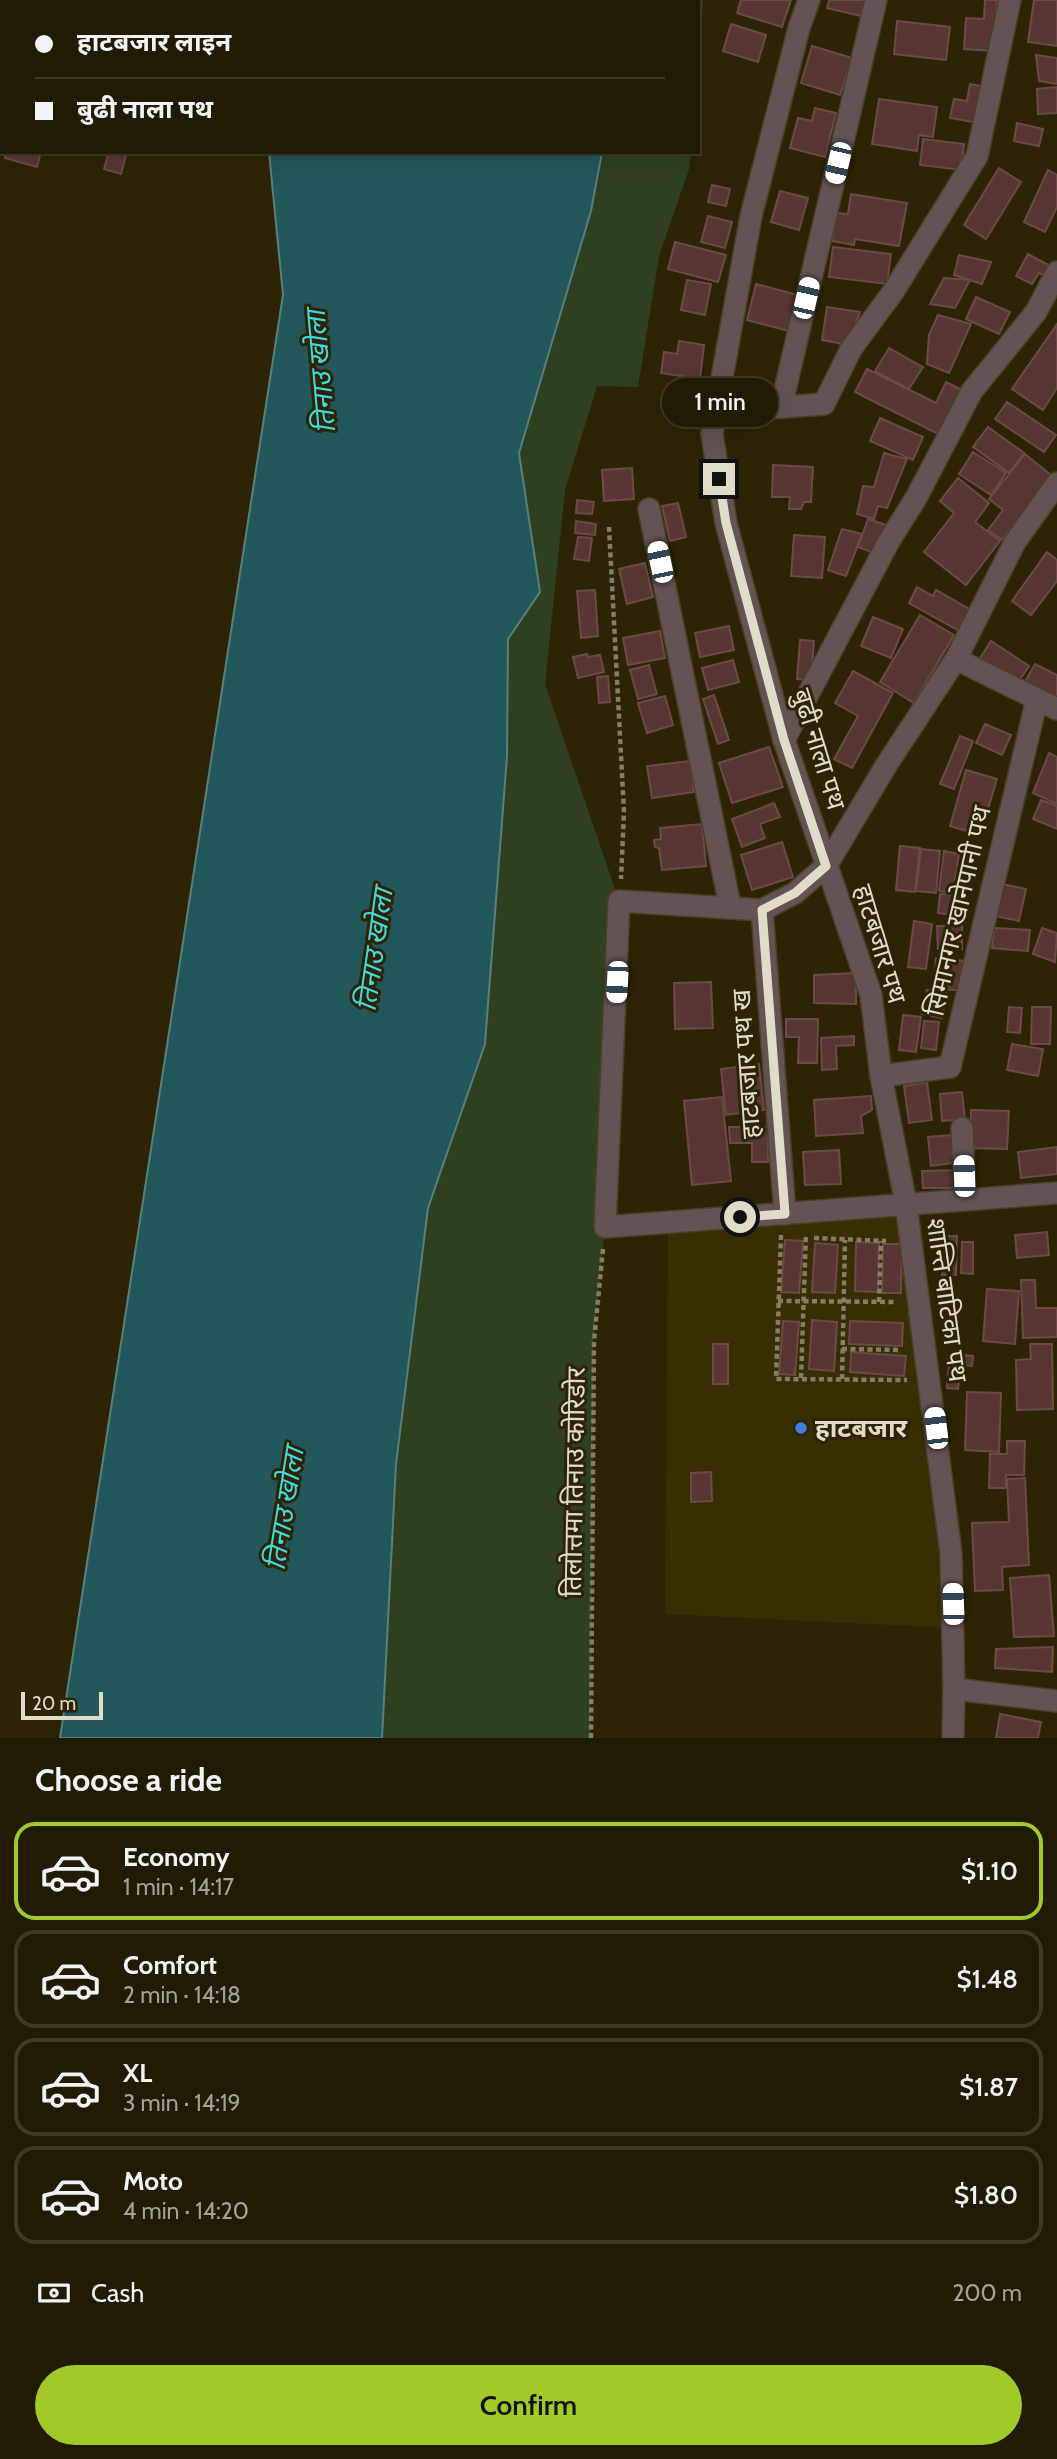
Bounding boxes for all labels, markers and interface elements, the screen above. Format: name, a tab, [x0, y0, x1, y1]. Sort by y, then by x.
text: हाटबजार लाइन	[77, 26, 231, 58]
text: बुढी नाला पथ	[77, 93, 213, 125]
car	[824, 140, 853, 186]
car	[792, 275, 821, 321]
water label: तिनाउ खोला	[297, 304, 342, 435]
callout: 1 min	[661, 378, 777, 426]
text: 1 min	[694, 388, 746, 416]
route end	[703, 463, 735, 495]
car	[646, 539, 675, 585]
street label: बुढी नाला पथ	[785, 685, 853, 814]
street label: सिमानगर खानेपानी पथ	[918, 803, 998, 1019]
street label: हाटबजार पथ	[847, 881, 913, 1008]
water label: तिनाउ खोला	[349, 882, 400, 1013]
car	[606, 960, 629, 1004]
street label: हाटबजार पथ ख	[725, 988, 767, 1140]
car	[953, 1155, 976, 1197]
route start	[724, 1201, 756, 1233]
street label: शान्ति बाटिका पथ	[920, 1216, 974, 1384]
street label: तिलोत्तमा तिनाउ कोरिडोर	[556, 1365, 592, 1597]
car	[924, 1406, 949, 1450]
place label: हाटबजार	[815, 1412, 908, 1444]
marker: हाटबजार	[793, 1420, 809, 1436]
water label: तिनाउ खोला	[258, 1441, 311, 1573]
car	[942, 1583, 965, 1625]
scale bar	[21, 1689, 103, 1721]
text: 20 m	[32, 1692, 76, 1715]
text: Choose a ride	[35, 1760, 222, 1799]
icon: car	[39, 1840, 102, 1903]
text: Economy	[123, 1841, 229, 1873]
text: $1.10	[961, 1855, 1018, 1887]
text: 1 min · 14:17	[123, 1873, 234, 1901]
icon: car	[39, 1948, 102, 2011]
text: Comfort	[123, 1949, 217, 1981]
text: $1.48	[957, 1963, 1018, 1995]
text: 2 min · 14:18	[123, 1981, 241, 2009]
icon: car	[39, 2056, 102, 2119]
text: XL	[123, 2057, 152, 2089]
text: $1.87	[959, 2071, 1018, 2103]
text: 3 min · 14:19	[123, 2089, 240, 2117]
icon: car	[39, 2164, 102, 2227]
text: Moto	[123, 2165, 183, 2197]
text: $1.80	[954, 2179, 1018, 2211]
text: 4 min · 14:20	[123, 2197, 249, 2225]
icon: cash	[35, 2274, 73, 2312]
text: Cash	[91, 2277, 144, 2309]
text: 200 m	[952, 2279, 1022, 2307]
button: Confirm	[35, 2365, 1022, 2445]

